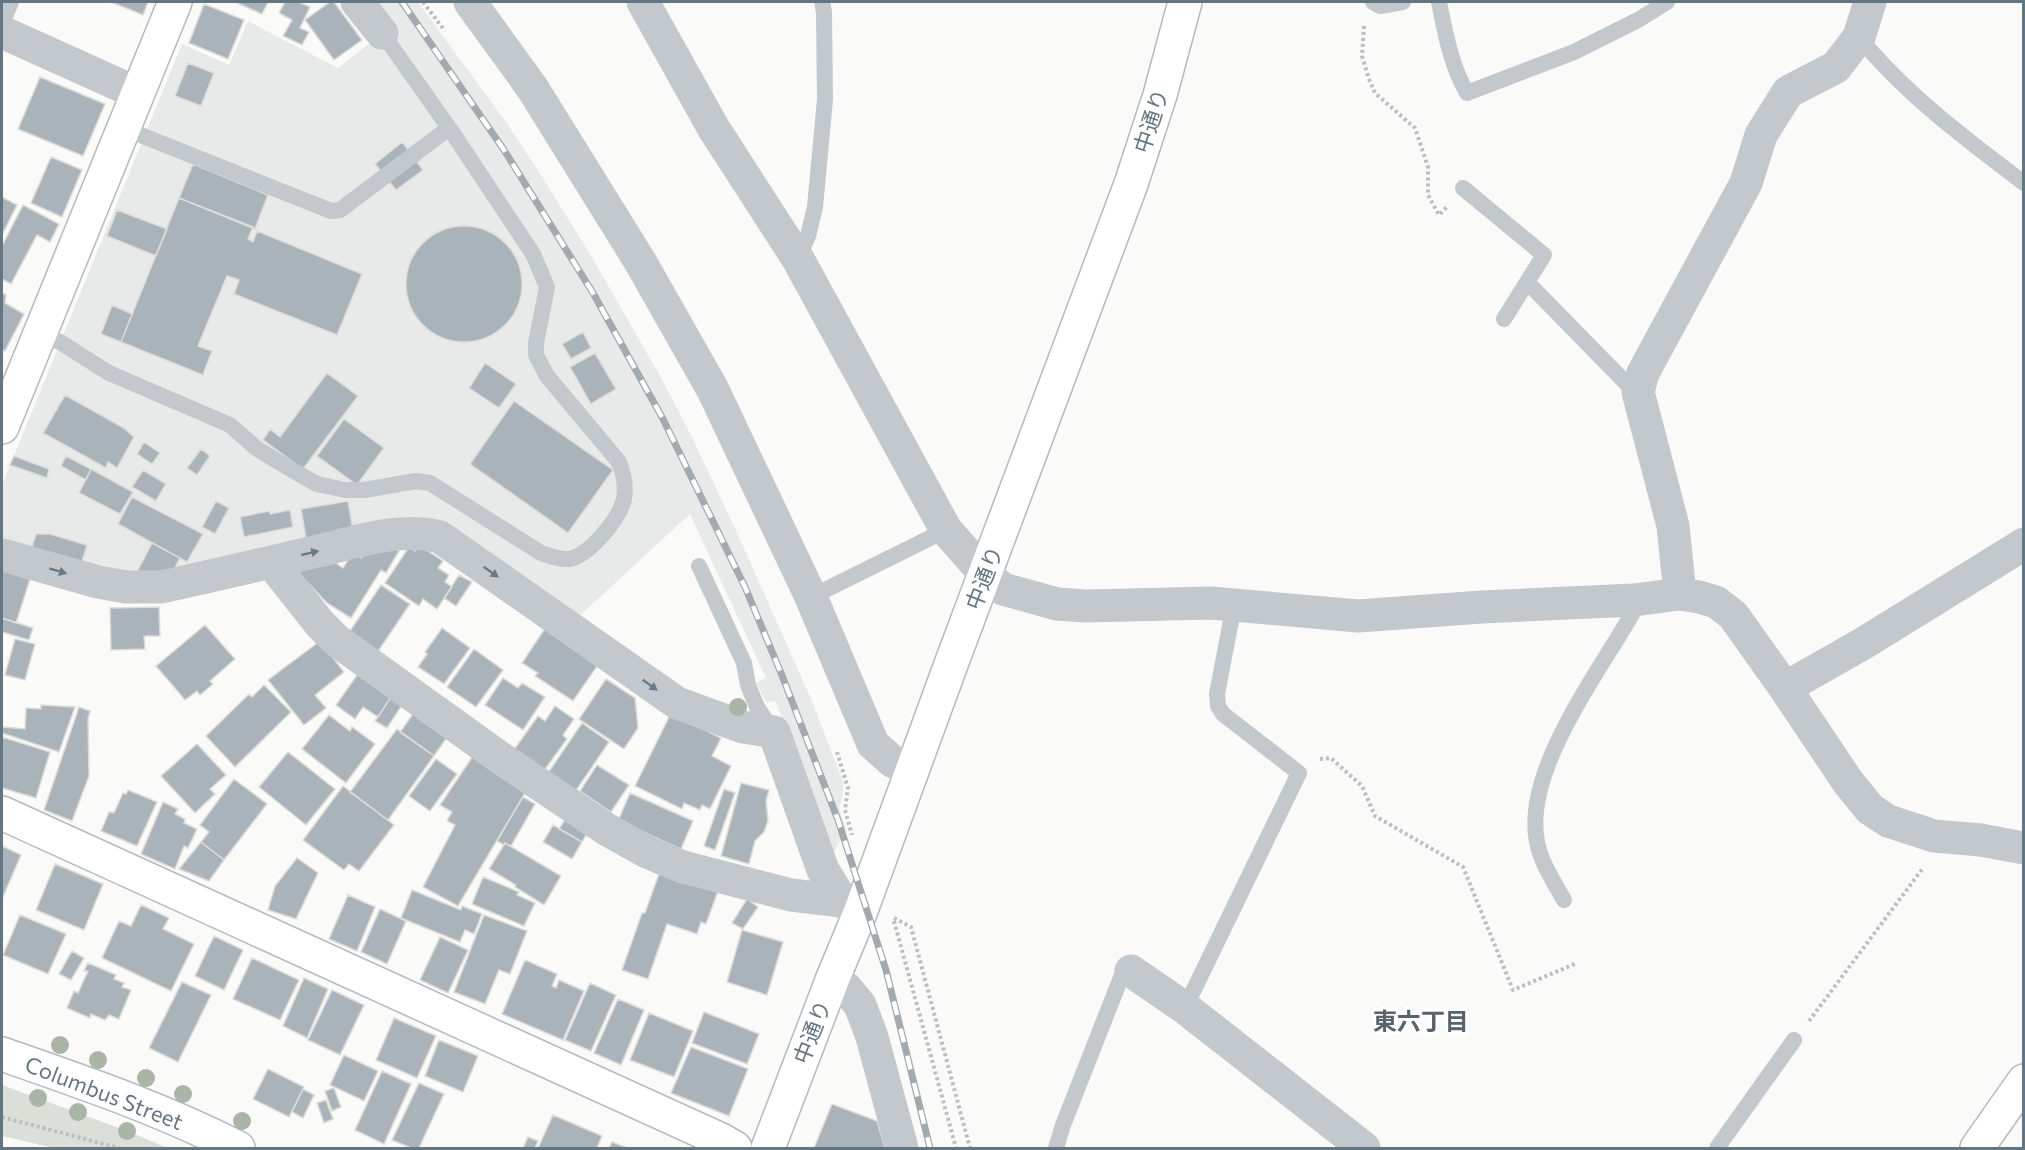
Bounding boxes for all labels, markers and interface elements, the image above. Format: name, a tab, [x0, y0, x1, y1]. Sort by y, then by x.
street label: 中通り	[1127, 85, 1174, 156]
street label: 中通り	[959, 542, 1008, 613]
one-way arrow	[301, 548, 320, 557]
one-way arrow	[49, 566, 67, 576]
one-way arrow	[483, 566, 499, 578]
one-way arrow	[642, 679, 658, 691]
street label: 中通り	[787, 996, 836, 1067]
district label: 東六丁目	[1373, 1006, 1469, 1035]
street label: Columbus Street	[21, 1050, 187, 1135]

